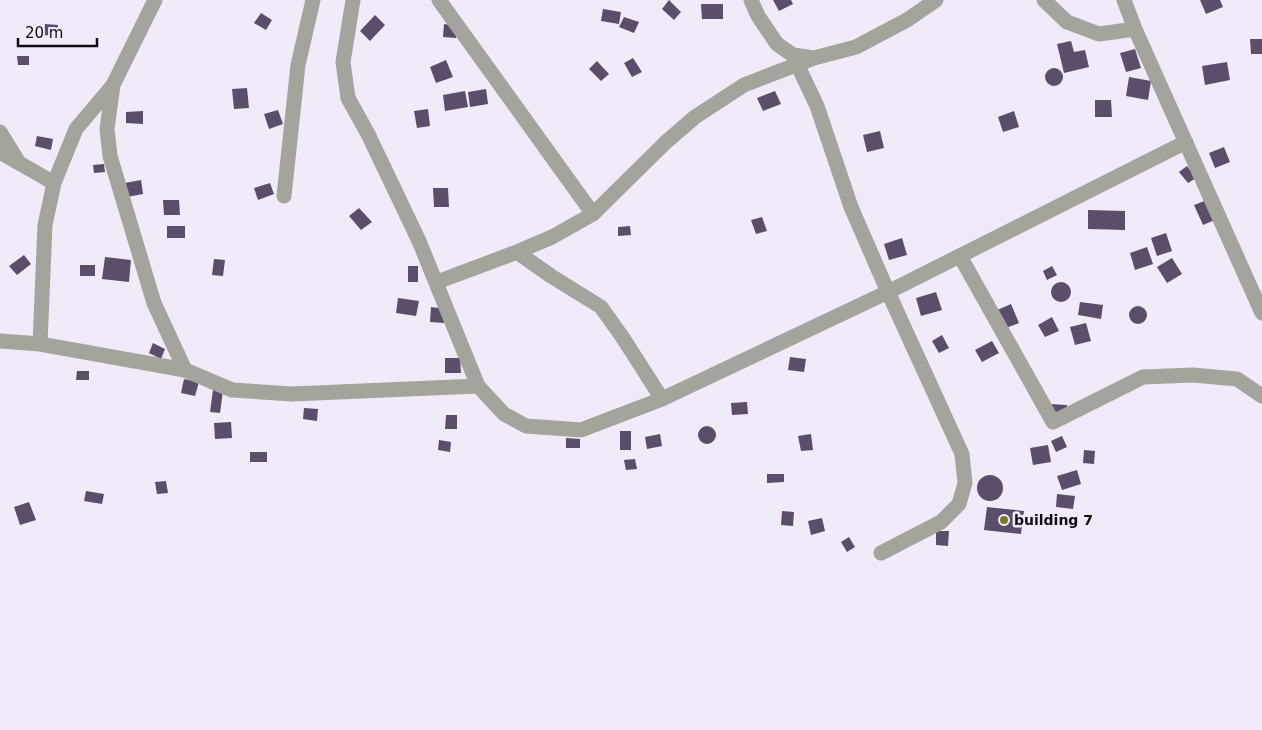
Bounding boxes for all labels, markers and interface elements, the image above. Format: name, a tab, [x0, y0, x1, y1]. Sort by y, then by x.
scale bar	[18, 15, 96, 47]
text: 20 m	[25, 24, 63, 42]
place label: building 7	[1014, 512, 1093, 528]
marker: building 7	[998, 514, 1010, 526]

